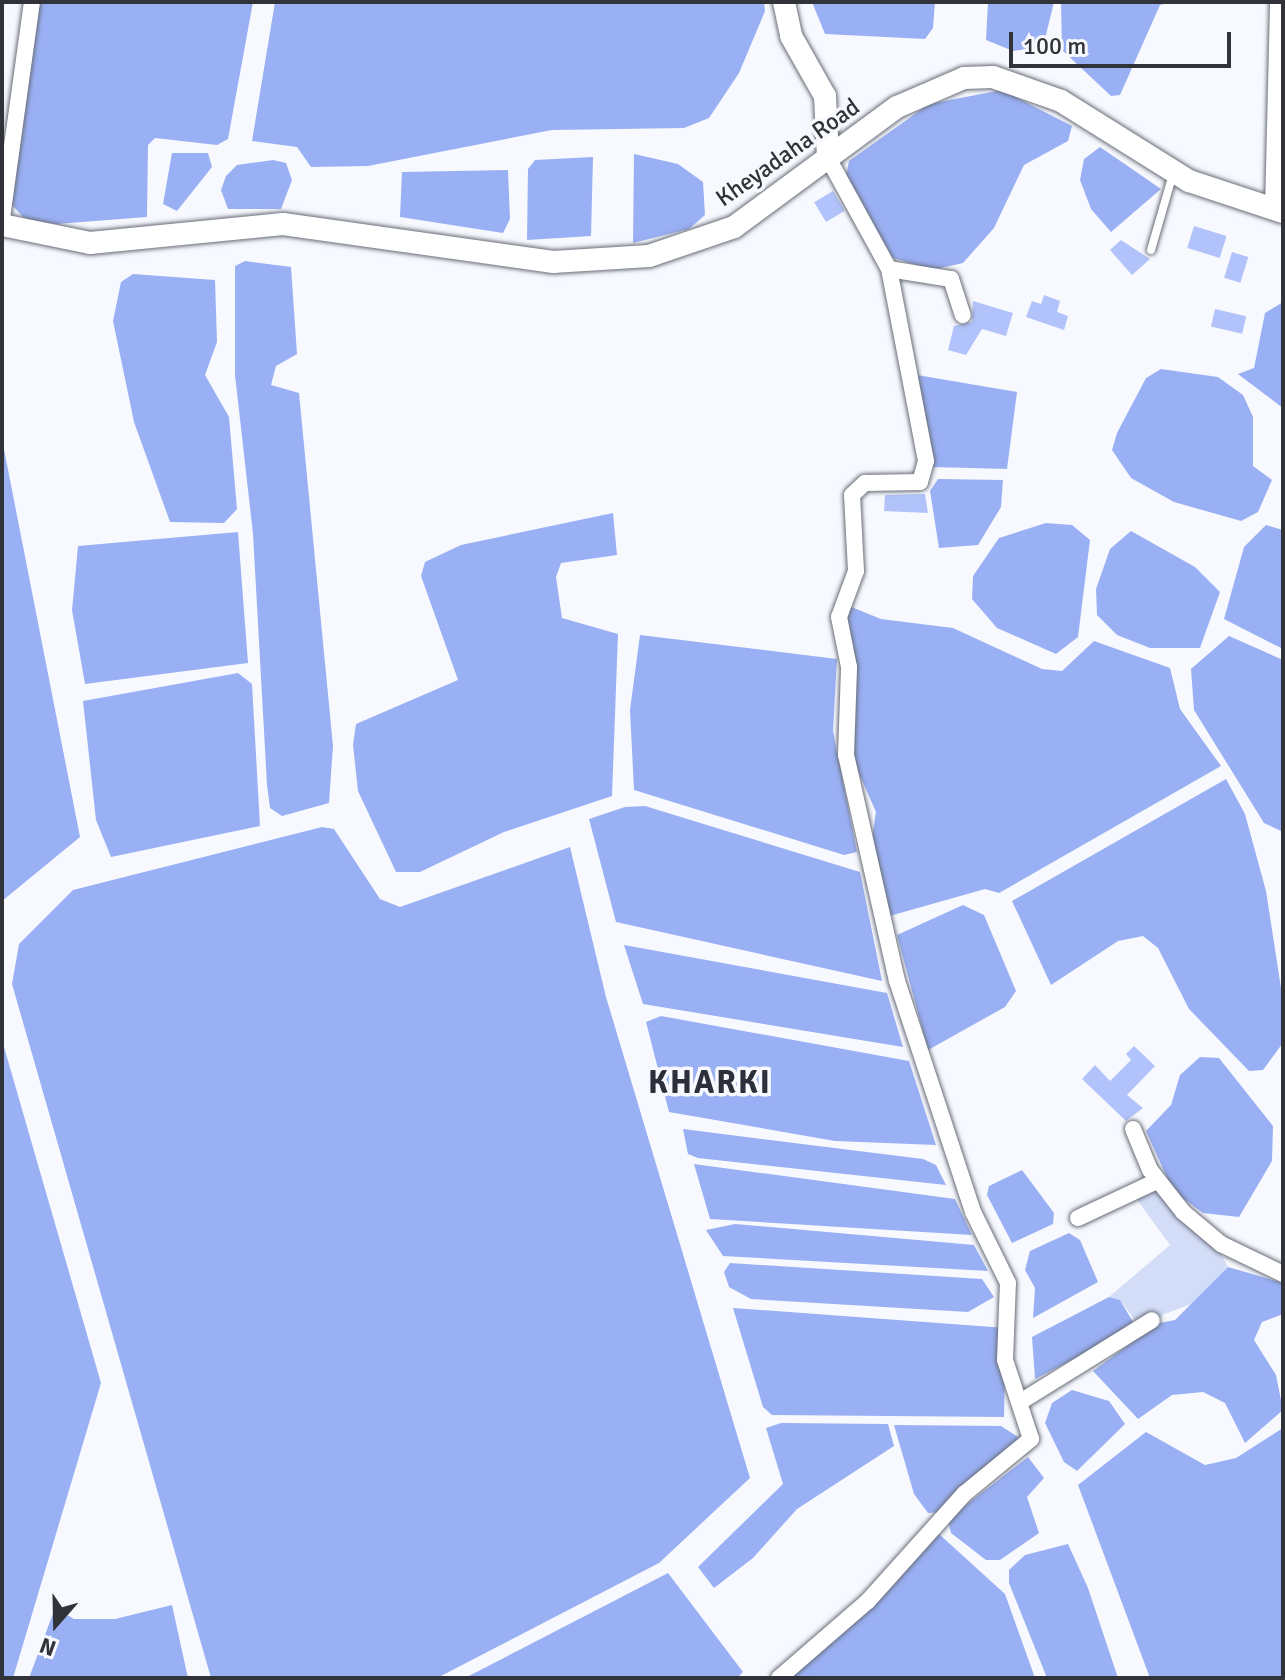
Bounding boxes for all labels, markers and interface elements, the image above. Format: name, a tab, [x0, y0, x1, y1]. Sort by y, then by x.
scale bar	[1013, 16, 1235, 66]
text: 100 m	[1023, 31, 1086, 61]
street label: Kheyadaha Road	[711, 93, 865, 213]
district label: KHARKI	[648, 1064, 772, 1102]
north arrow	[16, 1584, 96, 1664]
text: N	[36, 1632, 59, 1662]

